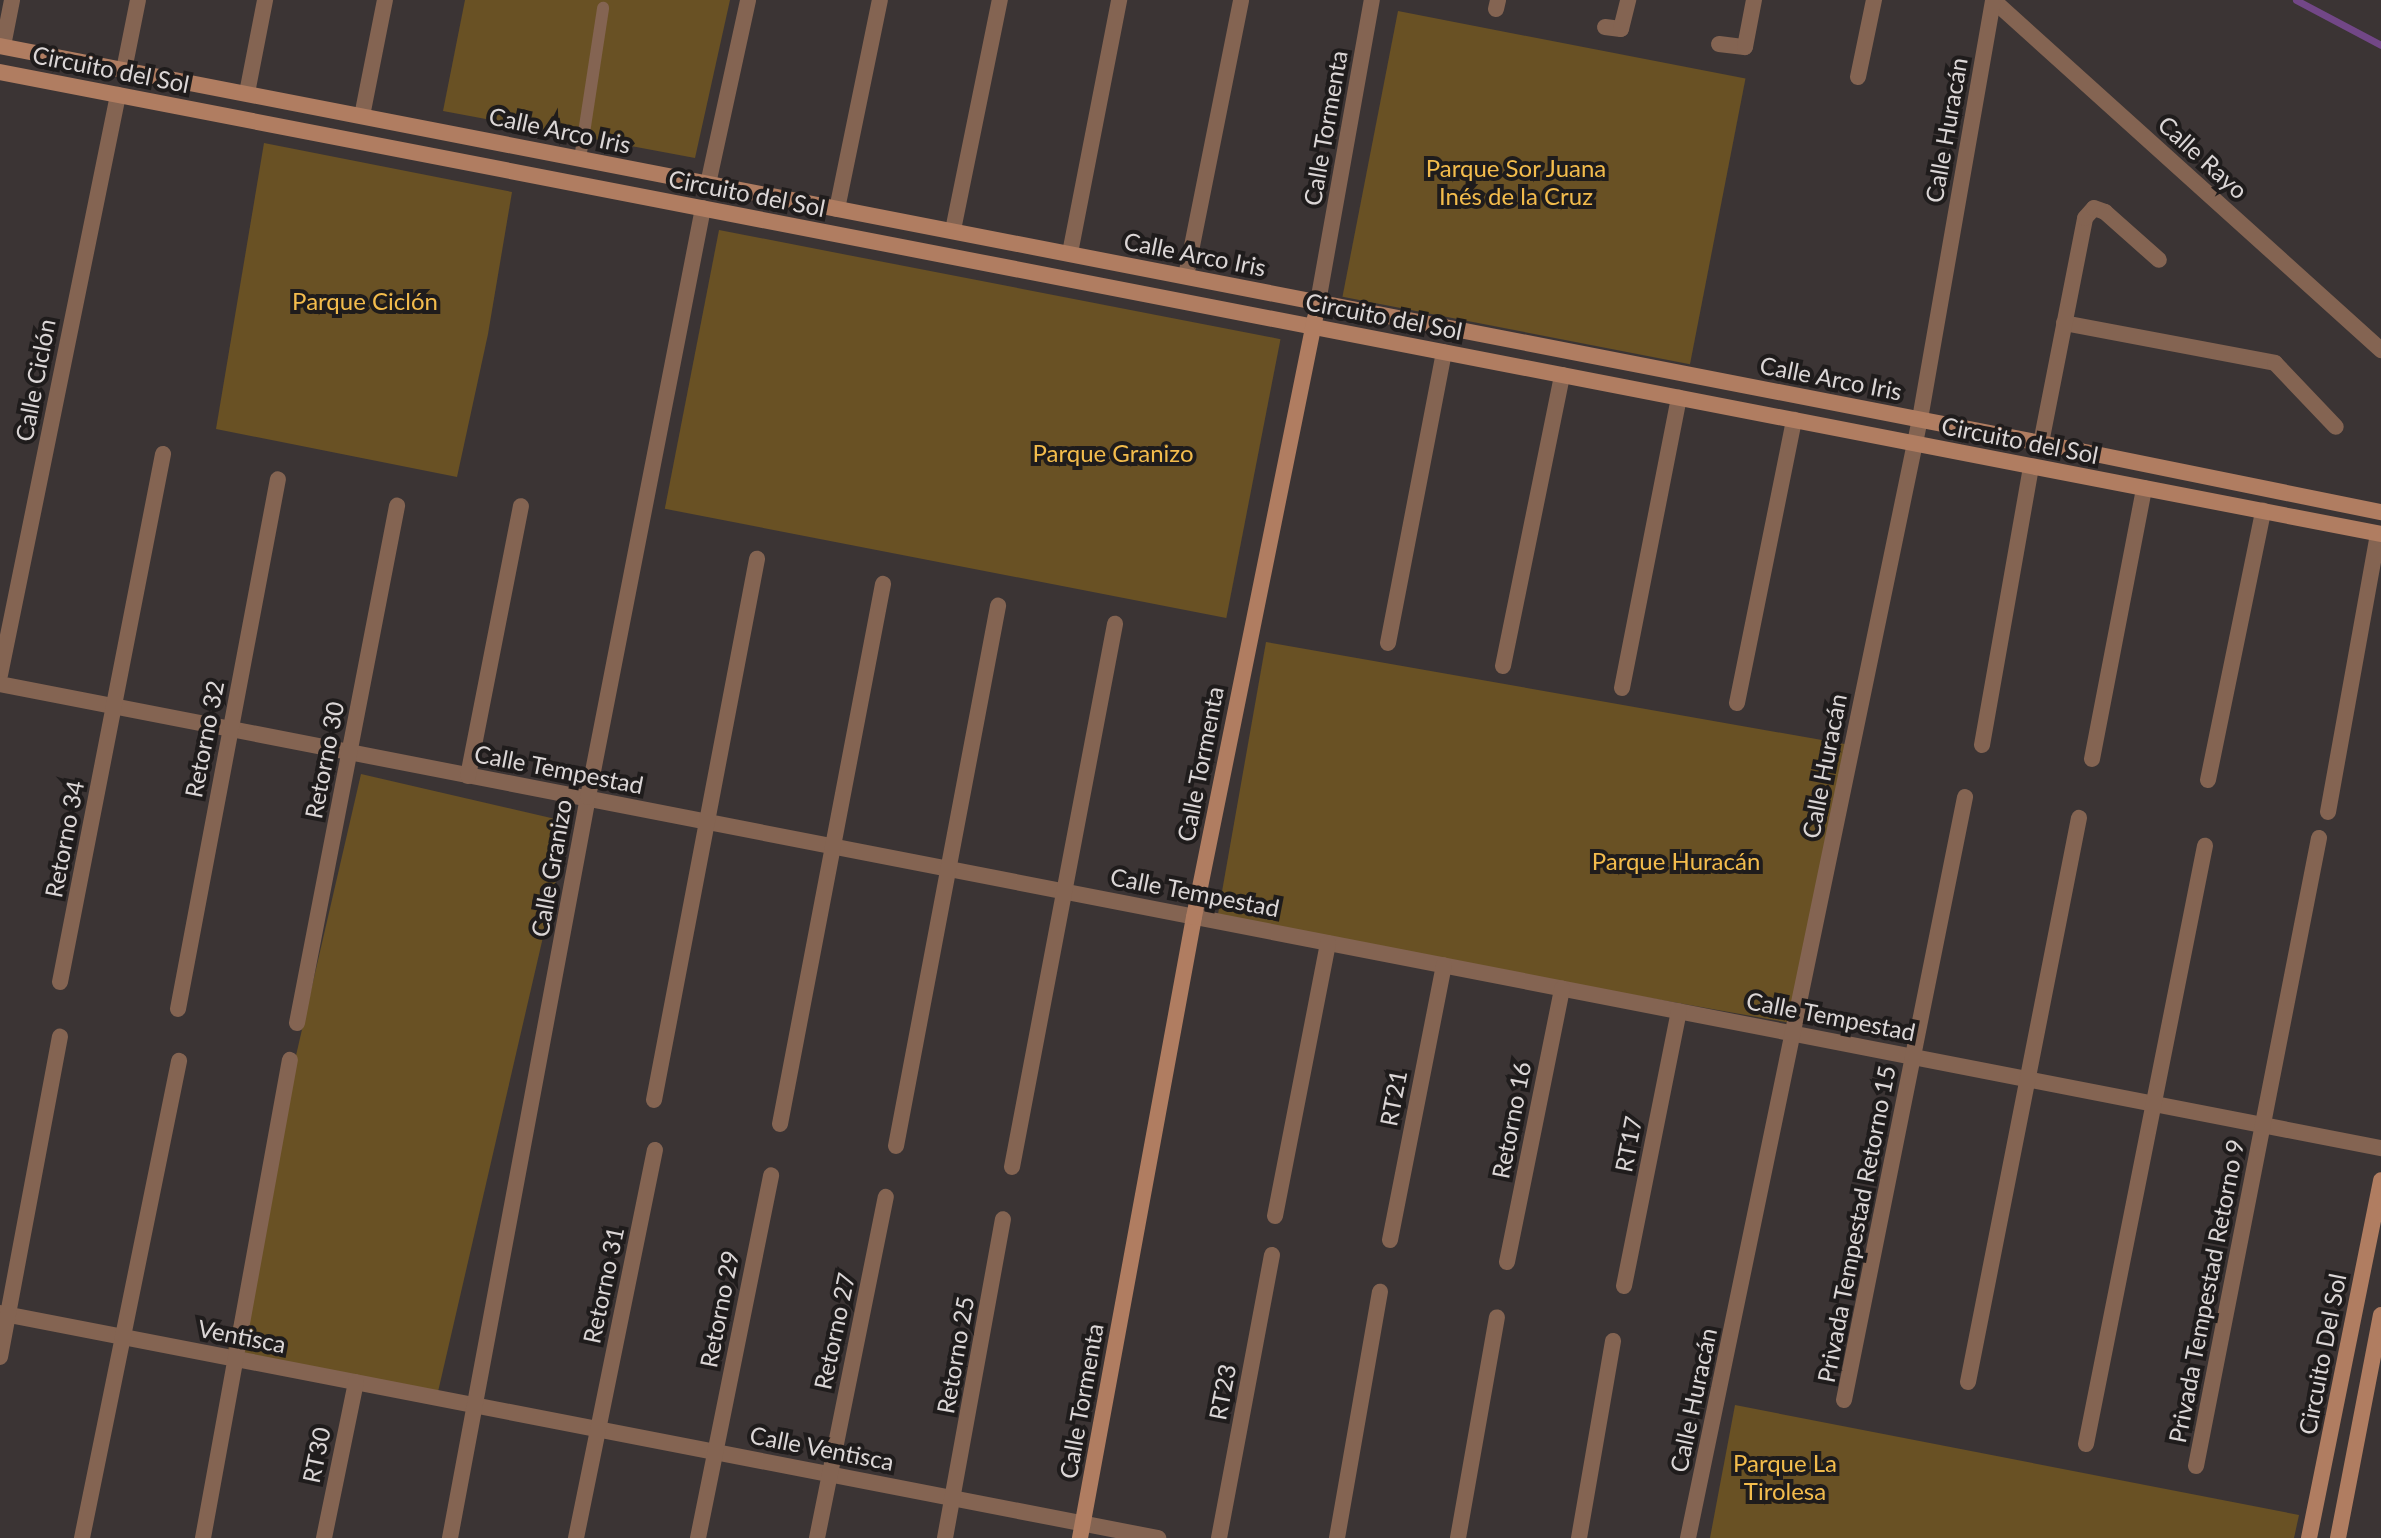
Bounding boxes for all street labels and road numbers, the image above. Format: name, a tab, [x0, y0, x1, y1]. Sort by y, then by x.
street label: Circuito del Sol	[30, 40, 192, 98]
street label: Calle Tormenta	[1297, 48, 1353, 208]
street label: Calle Huracán	[1919, 55, 1973, 205]
street label: Calle Arco Iris	[486, 101, 634, 159]
street label: Calle Rayo	[2152, 109, 2254, 205]
street label: Circuito del Sol	[666, 164, 828, 222]
street label: Calle Arco Iris	[1121, 226, 1269, 282]
street label: Circuito del Sol	[1303, 287, 1465, 345]
street label: Calle Ciclón	[9, 316, 61, 444]
street label: Calle Arco Iris	[1757, 350, 1905, 406]
street label: Circuito del Sol	[1939, 411, 2101, 469]
street label: Retorno 32	[179, 678, 229, 800]
street label: Calle Tormenta	[1171, 684, 1229, 844]
street label: Calle Huracán	[1796, 691, 1852, 841]
street label: Retorno 30	[299, 699, 349, 821]
street label: Calle Tempestad	[472, 738, 646, 800]
street label: Retorno 34	[39, 778, 89, 900]
street label: Calle Granizo	[525, 797, 577, 939]
street label: Calle Tempestad	[1108, 861, 1282, 923]
street label: Calle Tempestad	[1744, 985, 1918, 1047]
street label: Retorno 16	[1486, 1059, 1536, 1181]
street label: Privada Tempestad Retorno 15	[1811, 1063, 1901, 1385]
street label: RT21	[1373, 1068, 1413, 1128]
street label: RT17	[1608, 1114, 1648, 1174]
street label: Privada Tempestad Retorno 9	[2162, 1136, 2250, 1446]
street label: Retorno 31	[577, 1224, 629, 1346]
street label: Retorno 29	[694, 1248, 744, 1370]
street label: Retorno 27	[808, 1270, 860, 1392]
street label: Circuito Del Sol	[2292, 1271, 2352, 1437]
street label: Retorno 25	[931, 1294, 979, 1416]
street label: Ventisca	[196, 1313, 288, 1359]
street label: Calle Tormenta	[1053, 1321, 1109, 1481]
street label: Calle Huracán	[1664, 1325, 1722, 1475]
street label: RT23	[1202, 1362, 1242, 1422]
street label: Calle Ventisca	[747, 1420, 897, 1476]
street label: RT30	[296, 1424, 336, 1486]

